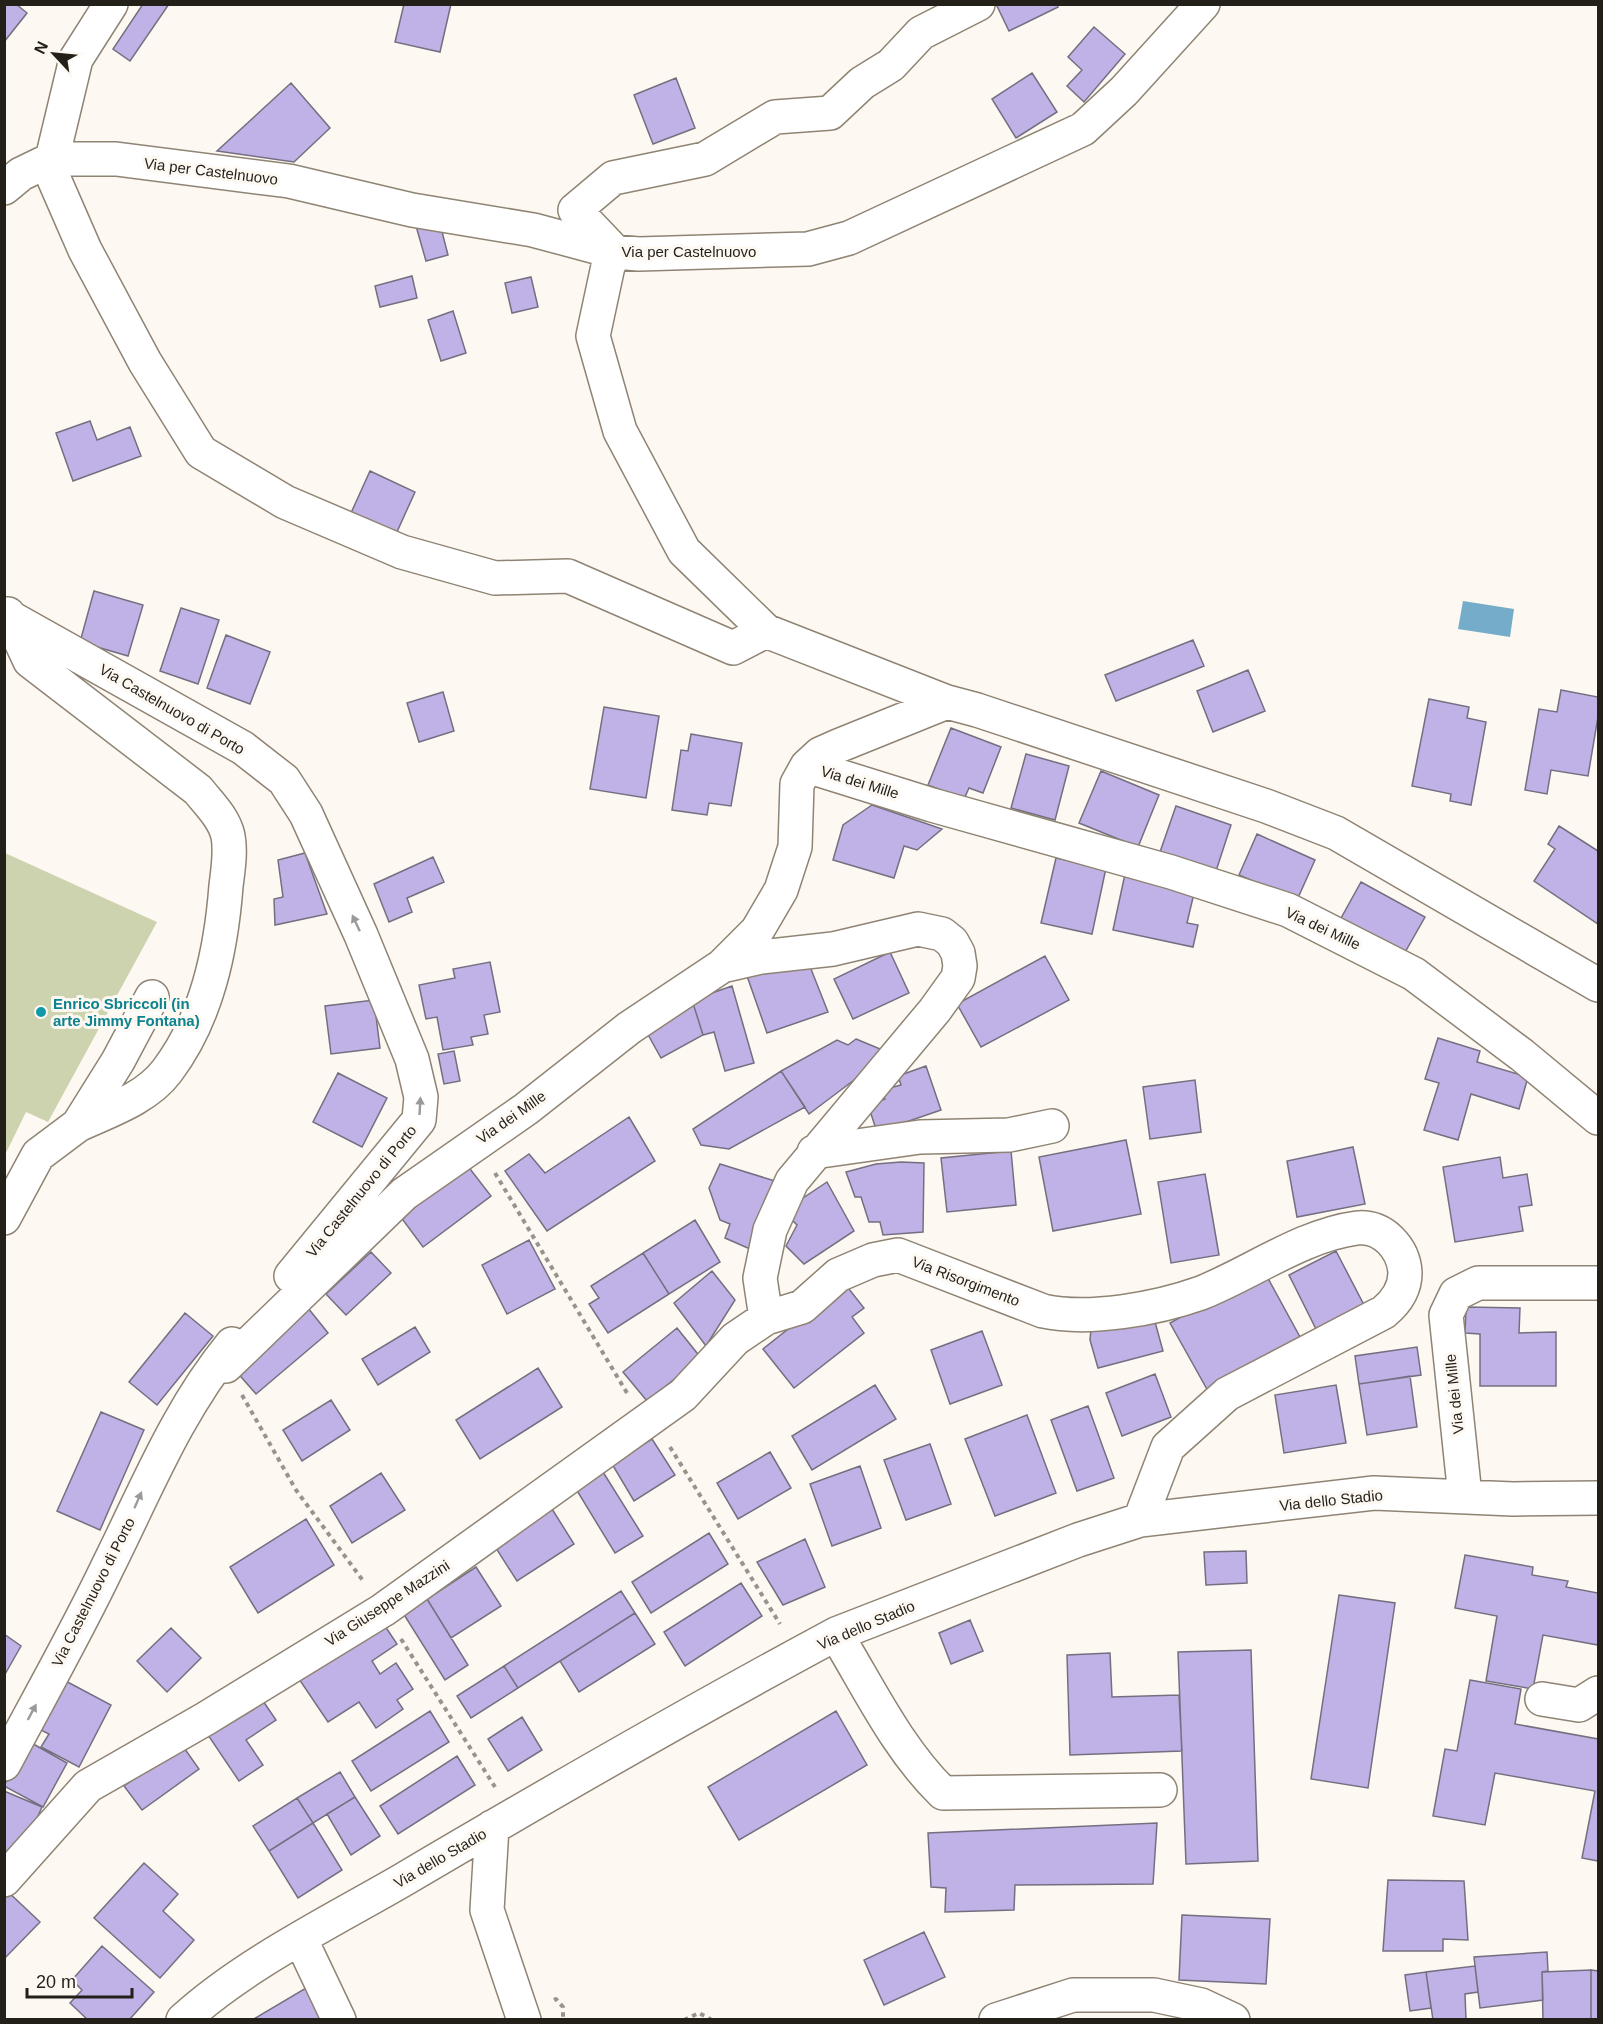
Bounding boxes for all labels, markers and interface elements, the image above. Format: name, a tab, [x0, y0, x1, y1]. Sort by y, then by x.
north arrow	[24, 24, 84, 84]
text: N	[31, 39, 51, 57]
street label: Via per Castelnuovo	[143, 154, 279, 188]
street label: Via per Castelnuovo	[622, 243, 756, 260]
street label: Via Castelnuovo di Porto	[96, 660, 248, 758]
street label: Via dei Mille	[819, 762, 901, 802]
street label: Via dei Mille	[1283, 903, 1363, 953]
one-way arrow	[351, 914, 360, 931]
place label: Enrico Sbriccoli (in arte Jimmy Fontana)	[53, 995, 200, 1029]
marker: Enrico Sbriccoli (in arte Jimmy Fontana)	[34, 1005, 48, 1019]
street label: Via dei Mille	[473, 1087, 549, 1147]
one-way arrow	[415, 1096, 425, 1115]
street label: Via Castelnuovo di Porto	[303, 1122, 419, 1260]
street label: Via Risorgimento	[910, 1253, 1022, 1309]
street label: Via dei Mille	[1441, 1353, 1467, 1435]
street label: Via dello Stadio	[1278, 1486, 1384, 1514]
one-way arrow	[134, 1492, 143, 1509]
street label: Via Castelnuovo di Porto	[48, 1515, 138, 1669]
street label: Via Giuseppe Mazzini	[322, 1556, 452, 1650]
street label: Via dello Stadio	[815, 1597, 917, 1653]
one-way arrow	[27, 1703, 37, 1720]
street label: Via dello Stadio	[391, 1825, 489, 1891]
scale bar	[27, 1961, 132, 1999]
text: 20 m	[36, 1972, 76, 1992]

